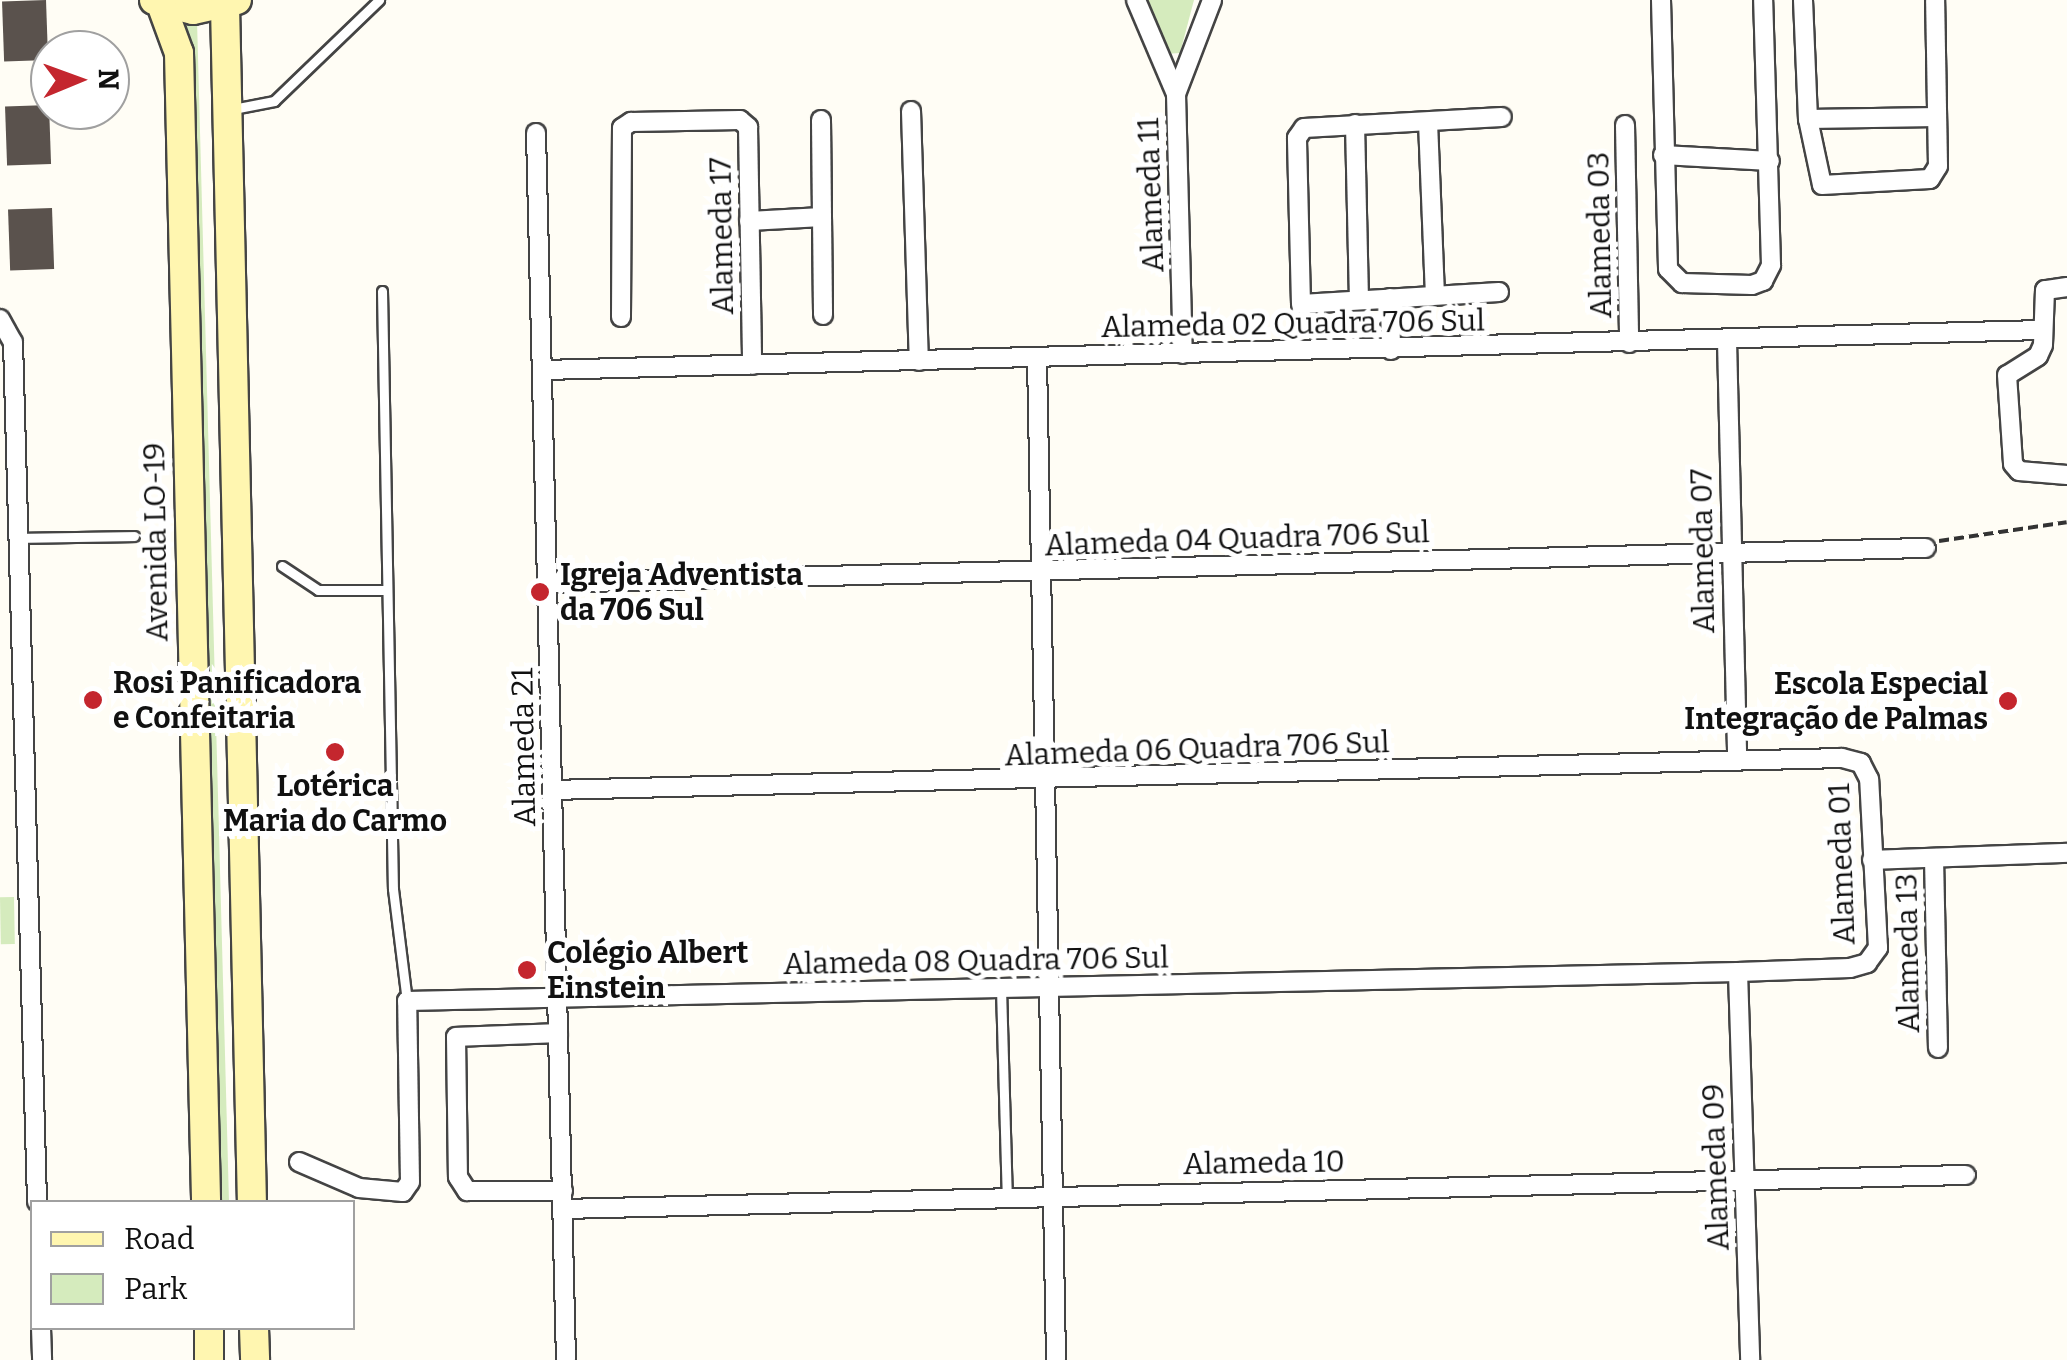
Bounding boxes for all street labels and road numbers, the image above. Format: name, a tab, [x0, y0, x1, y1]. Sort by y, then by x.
street label: Alameda 11	[1130, 117, 1172, 273]
street label: Alameda 03	[1581, 151, 1619, 319]
street label: Alameda 17	[703, 157, 741, 315]
street label: Alameda 02 Quadra 706 Sul	[1101, 303, 1485, 345]
street label: Avenida LO-19	[136, 442, 176, 642]
street label: Alameda 07	[1684, 468, 1722, 634]
street label: Alameda 04 Quadra 706 Sul	[1044, 514, 1430, 564]
street label: Alameda 21	[505, 667, 543, 827]
street label: Alameda 06 Quadra 706 Sul	[1004, 724, 1390, 774]
street label: Alameda 01	[1821, 783, 1863, 945]
street label: Alameda 13	[1889, 873, 1927, 1033]
street label: Alameda 08 Quadra 706 Sul	[783, 940, 1169, 982]
street label: Alameda 09	[1695, 1083, 1737, 1251]
street label: Alameda 10	[1183, 1144, 1345, 1182]

